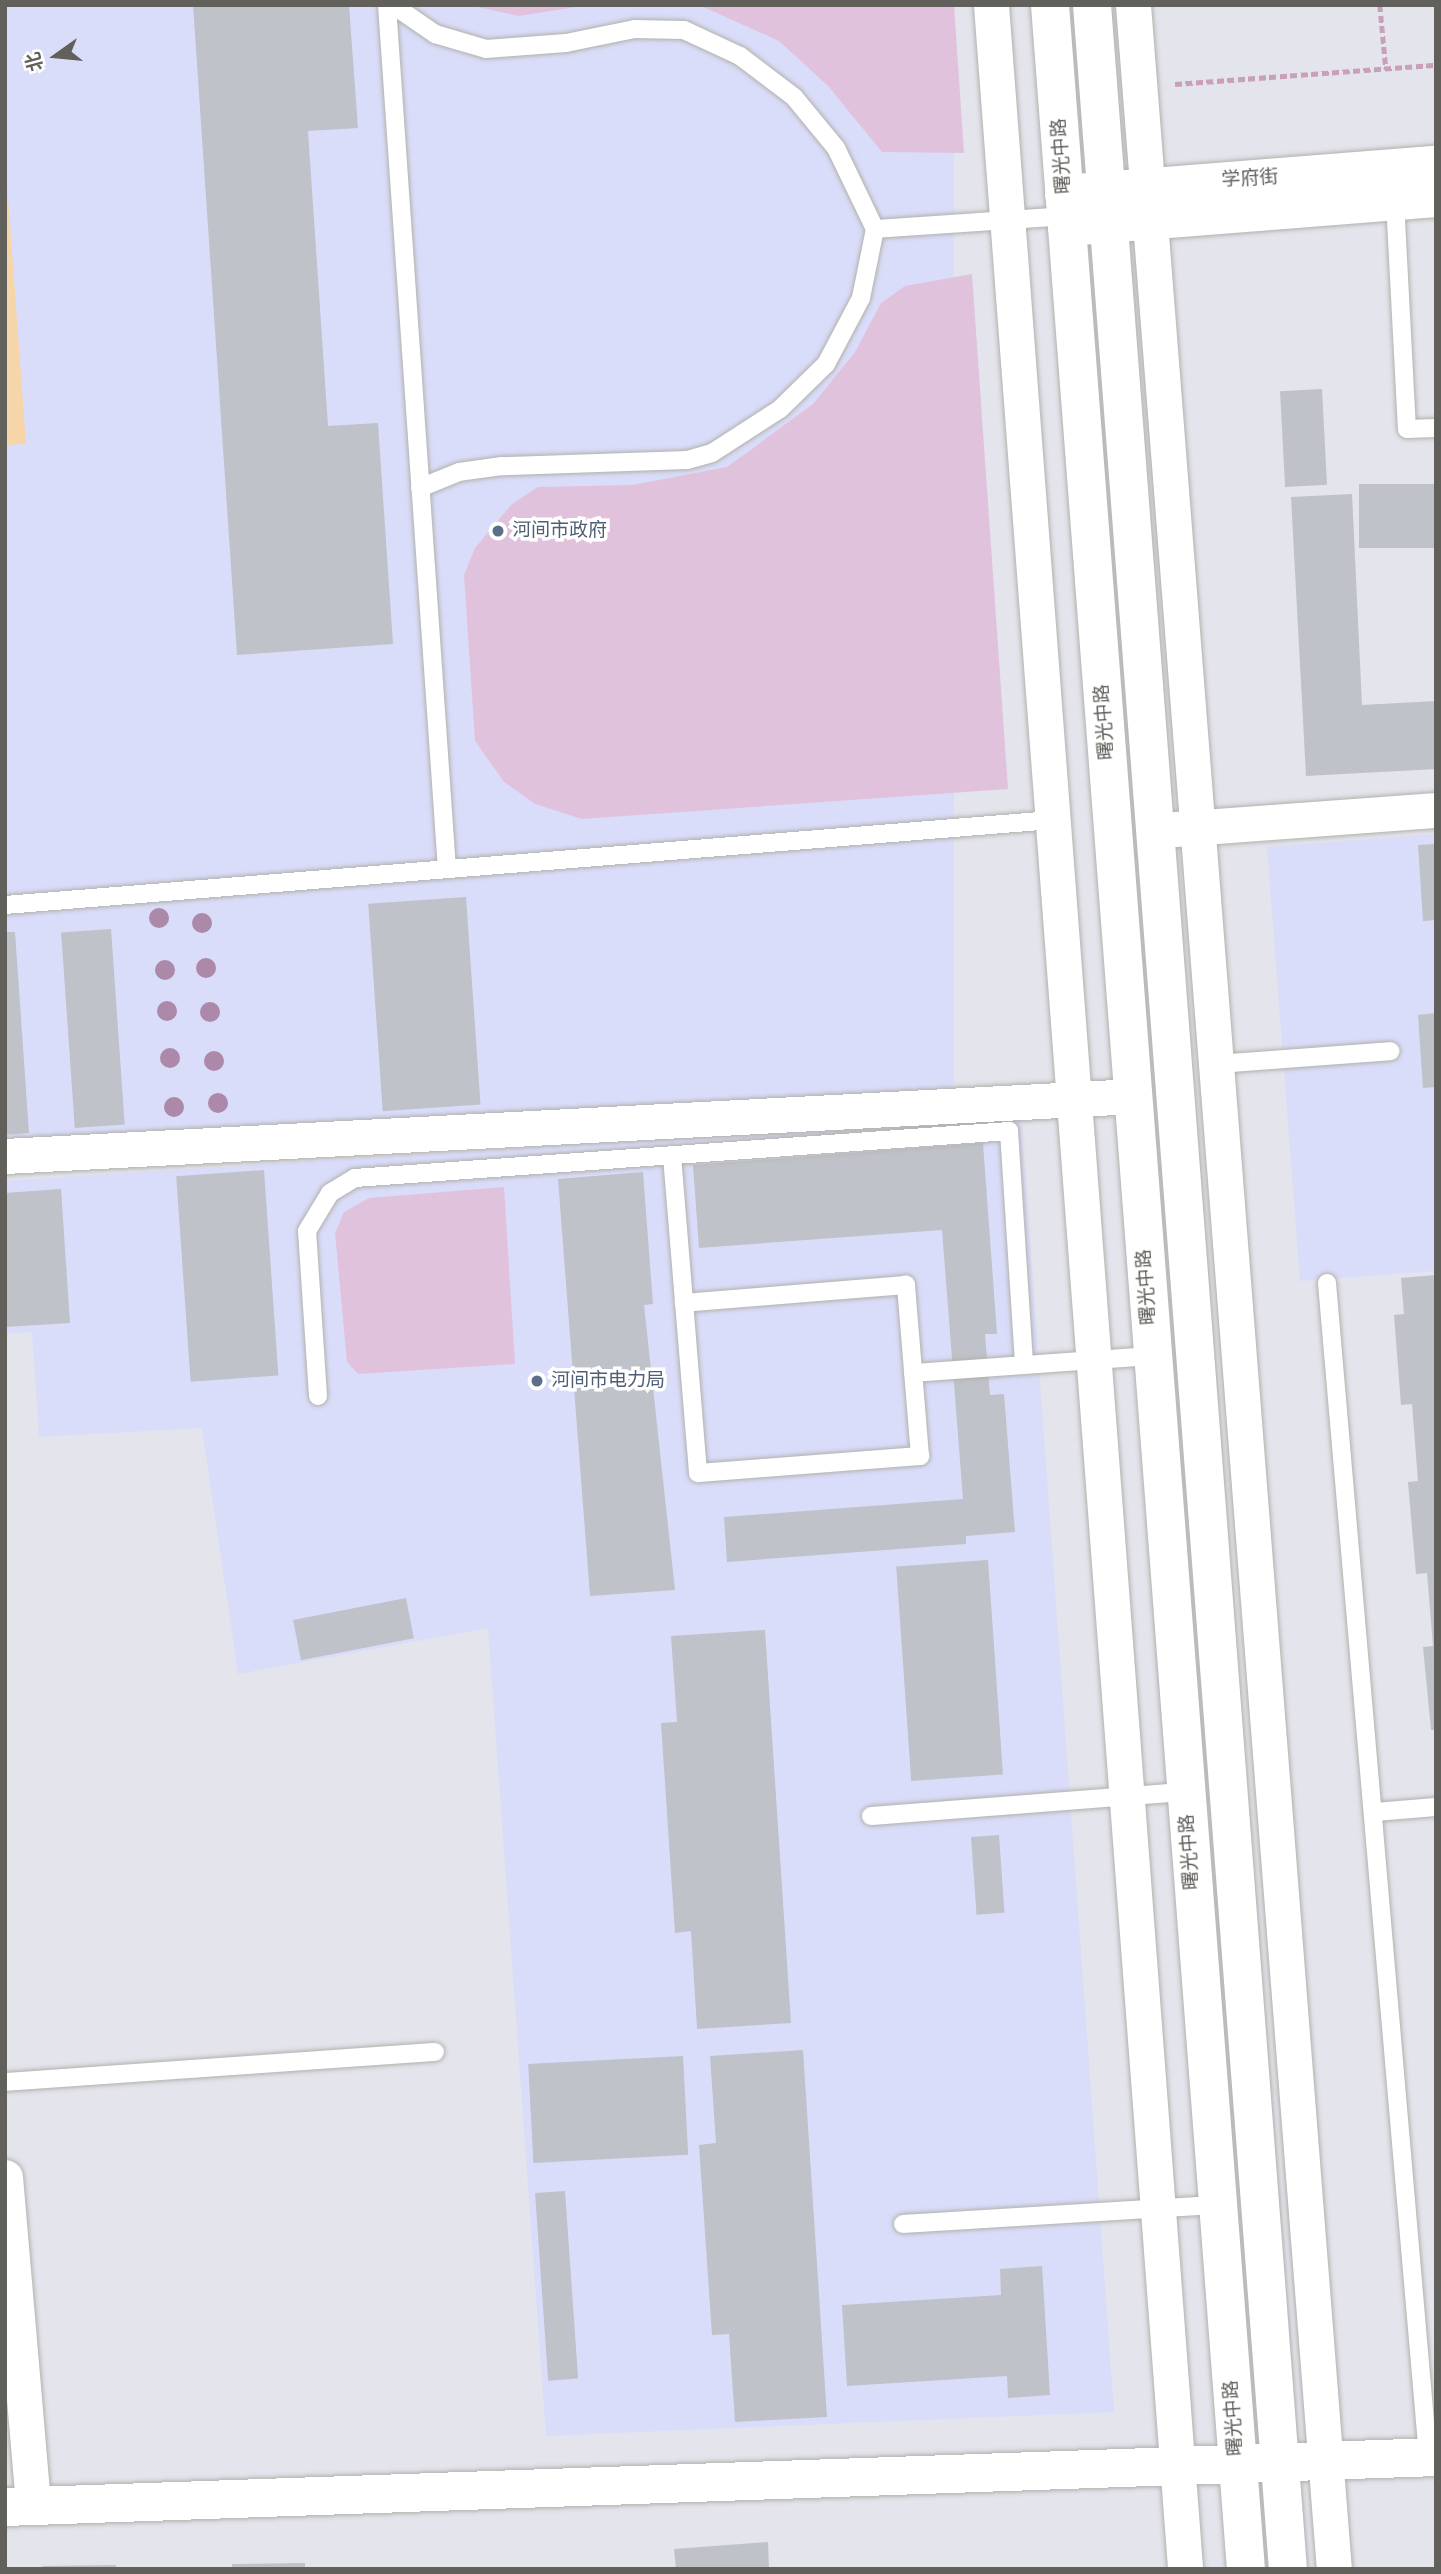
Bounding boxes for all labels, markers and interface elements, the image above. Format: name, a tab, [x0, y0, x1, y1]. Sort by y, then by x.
north arrow	[21, 21, 91, 91]
text: 北	[20, 49, 51, 74]
street label: 曙光中路	[1048, 117, 1076, 195]
street label: 学府街	[1221, 166, 1279, 192]
place label: 河间市政府	[512, 520, 607, 542]
marker: 河间市政府	[490, 523, 506, 539]
street label: 曙光中路	[1091, 683, 1119, 761]
street label: 曙光中路	[1133, 1248, 1161, 1326]
place label: 河间市电力局	[551, 1370, 665, 1392]
marker: 河间市电力局	[529, 1373, 545, 1389]
street label: 曙光中路	[1176, 1813, 1204, 1891]
street label: 曙光中路	[1220, 2379, 1248, 2457]

